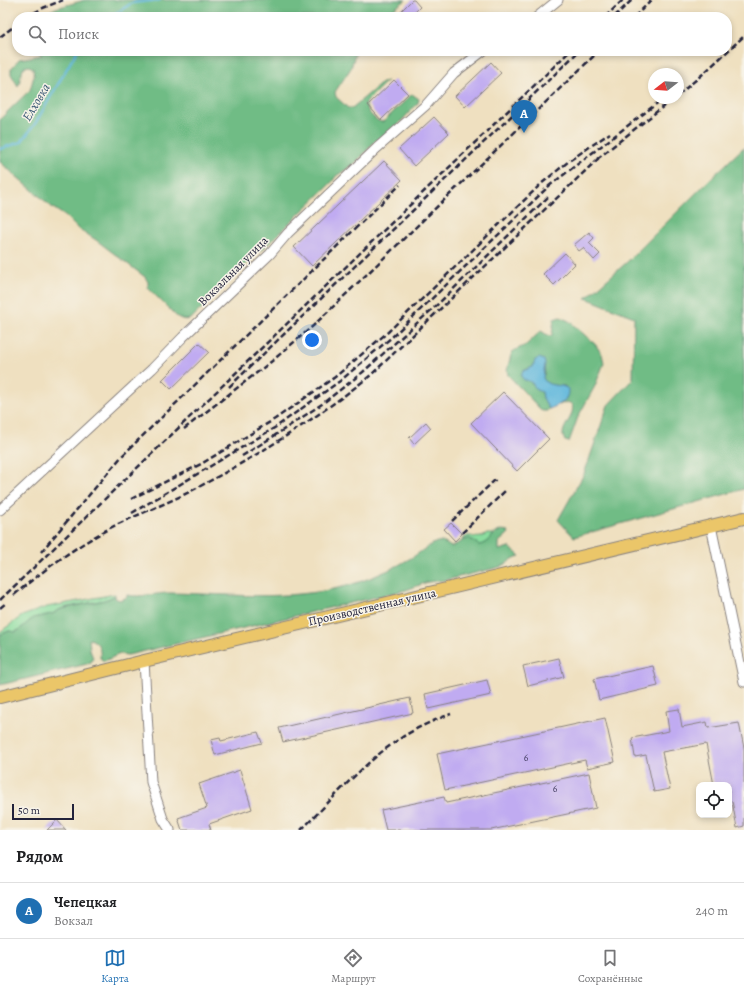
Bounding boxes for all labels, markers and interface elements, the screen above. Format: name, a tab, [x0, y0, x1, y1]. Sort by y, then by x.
search box	[12, 12, 732, 56]
icon: search	[26, 23, 48, 45]
text: Поиск	[58, 24, 99, 44]
north arrow	[648, 68, 684, 104]
water label: Елховка	[18, 80, 54, 124]
pin: A	[511, 100, 537, 133]
street label: Вокзальная улица	[195, 232, 272, 309]
your location	[302, 330, 322, 350]
street label: Производственная улица	[306, 584, 438, 630]
house number: 6	[524, 751, 529, 764]
house number: 6	[553, 782, 558, 795]
map controls	[696, 782, 732, 818]
button: locate	[696, 782, 732, 818]
scale bar	[12, 802, 74, 821]
text: 50 m	[18, 803, 40, 818]
text: Рядом	[16, 845, 63, 868]
text: Чепецкая	[54, 892, 117, 912]
text: A	[25, 902, 33, 919]
text: 240 m	[696, 902, 728, 919]
text: Вокзал	[54, 912, 93, 929]
tab: Карта	[101, 947, 129, 986]
tab: Маршрут	[331, 947, 376, 986]
tab: Сохранённые	[578, 947, 643, 986]

